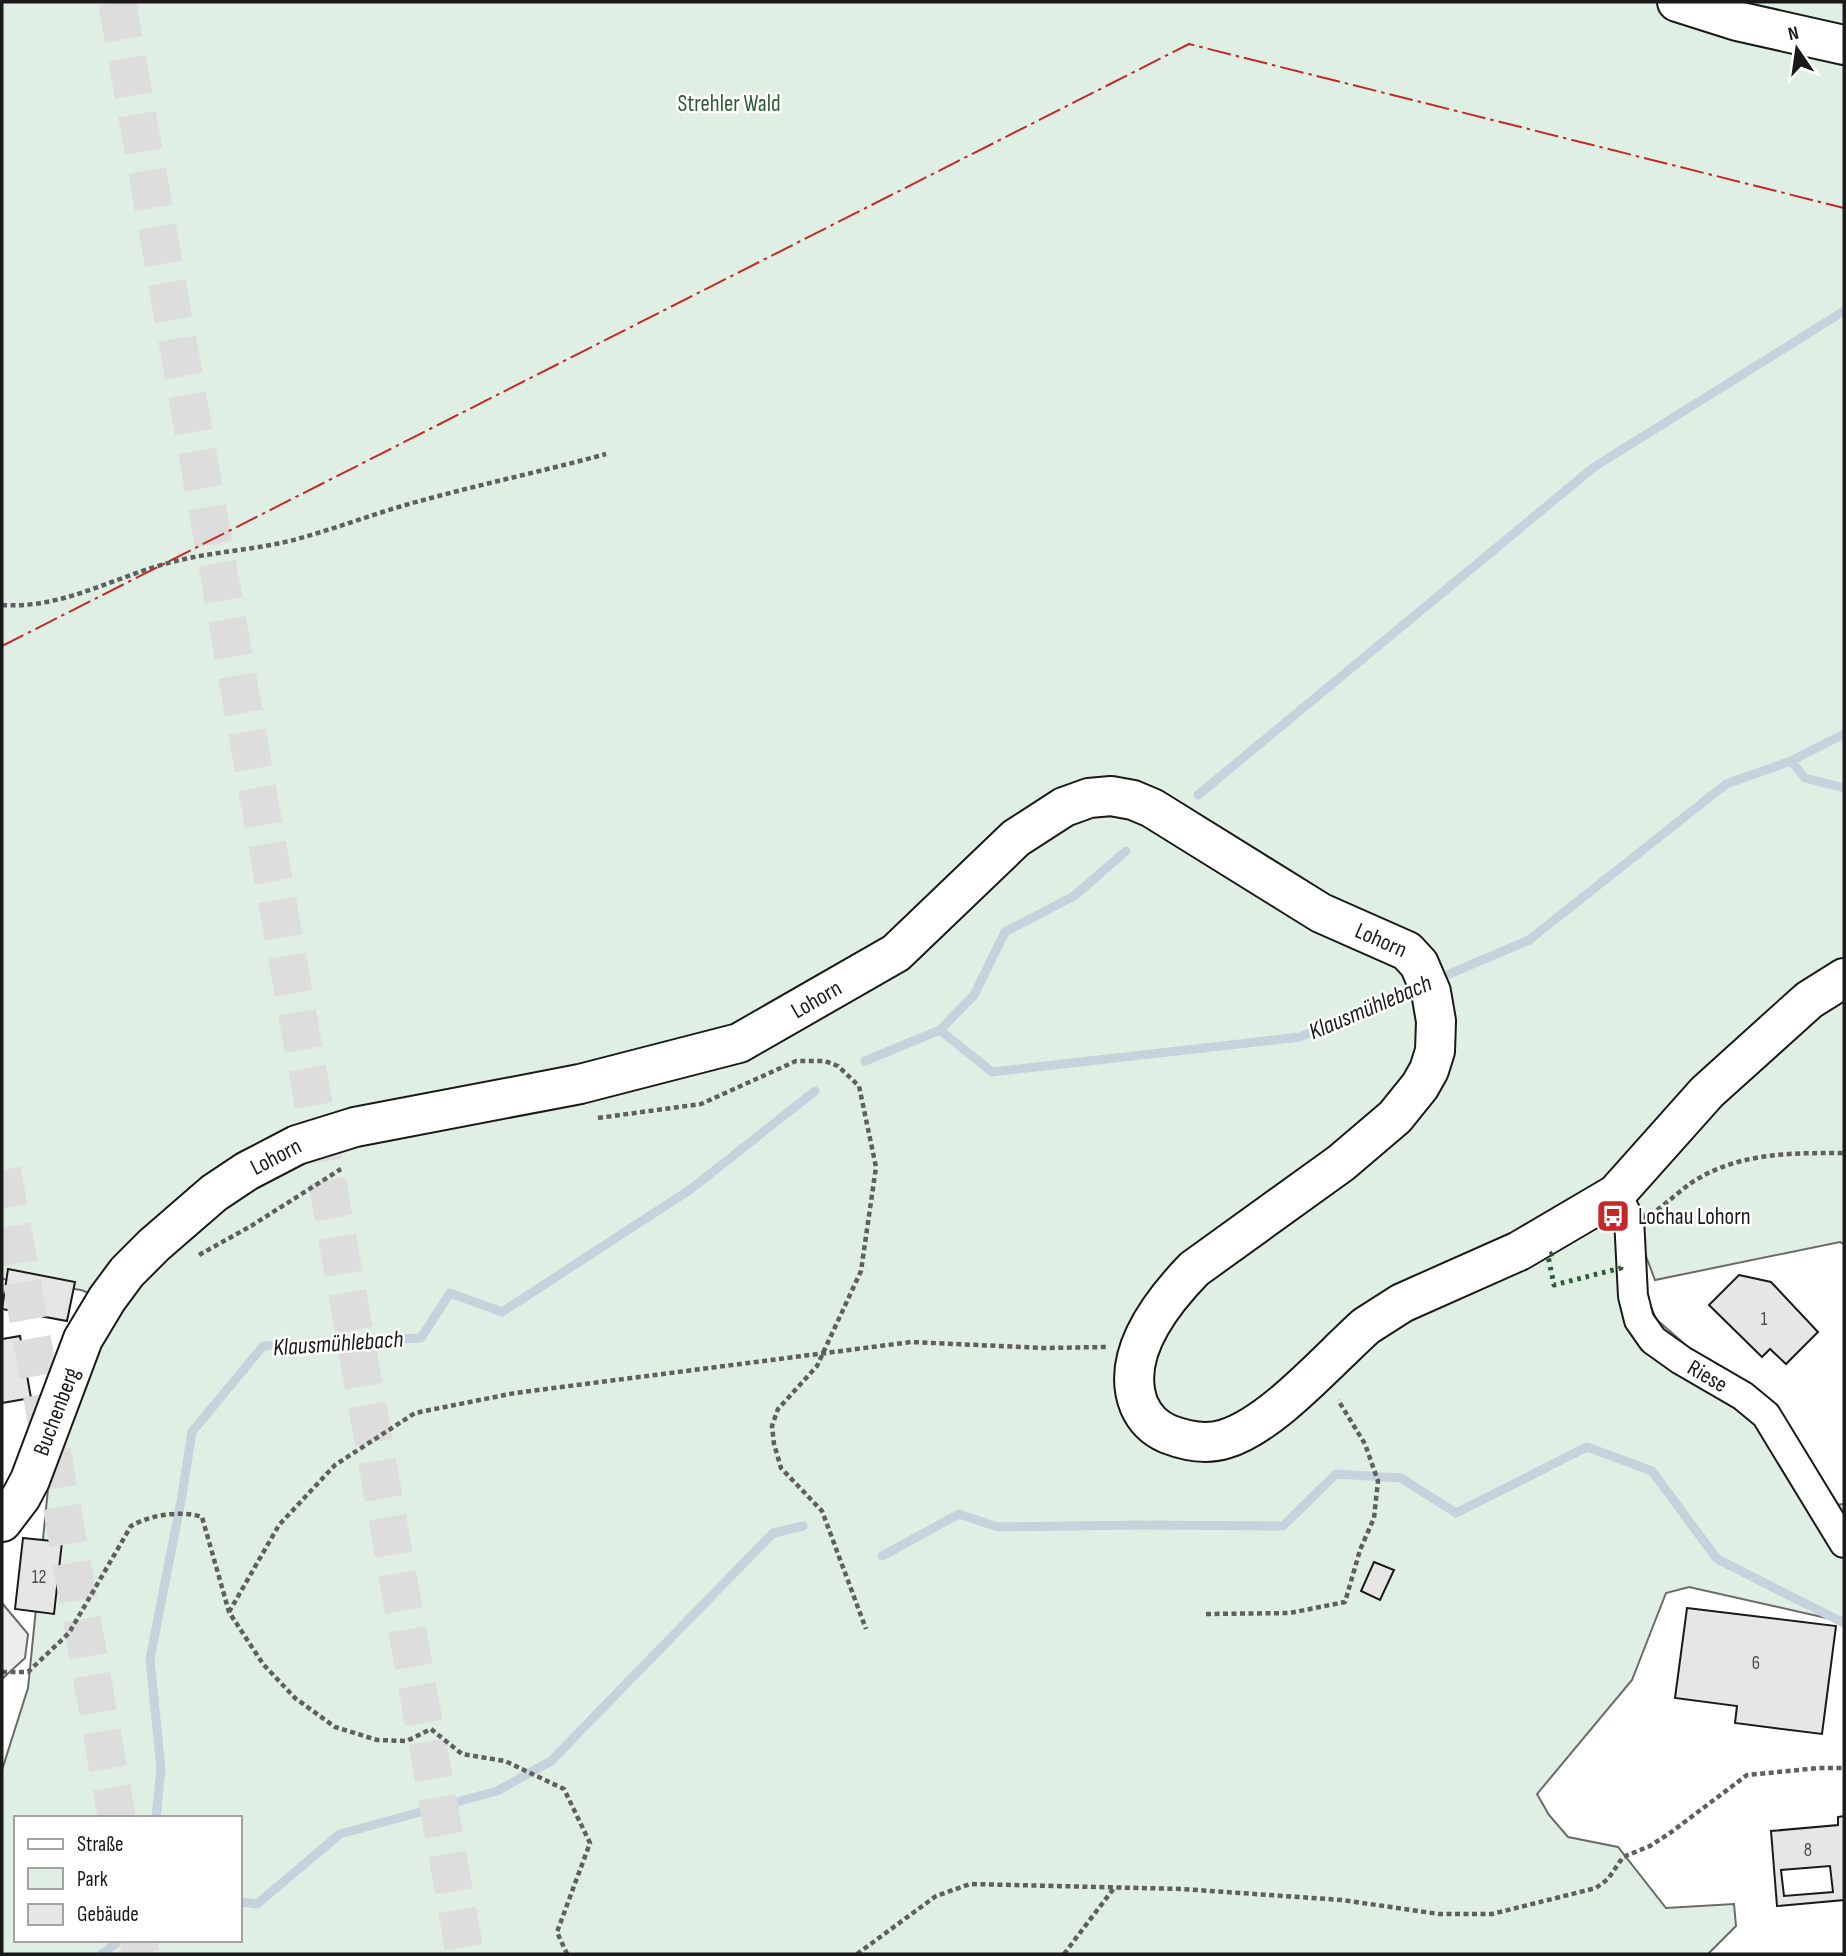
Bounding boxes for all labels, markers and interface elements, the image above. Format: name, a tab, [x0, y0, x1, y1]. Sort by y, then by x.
north arrow	[1762, 14, 1832, 84]
text: N	[1786, 22, 1801, 46]
park label: Strehler Wald	[677, 90, 781, 118]
street label: Lohorn	[1351, 917, 1411, 964]
water label: Klausmühlebach	[1304, 969, 1436, 1046]
street label: Lohorn	[786, 974, 847, 1025]
street label: Lohorn	[246, 1132, 306, 1182]
bus stop icon: Lochau Lohorn	[1594, 1197, 1632, 1235]
place label: Lochau Lohorn	[1638, 1203, 1751, 1231]
house number: 1	[1761, 1308, 1768, 1331]
water label: Klausmühlebach	[272, 1324, 404, 1363]
street label: Riese	[1682, 1354, 1732, 1399]
street label: Buchenberg	[27, 1364, 86, 1460]
house number: 12	[32, 1566, 46, 1589]
house number: 6	[1752, 1652, 1760, 1675]
legend	[14, 1816, 242, 1942]
text: Straße	[77, 1832, 123, 1857]
house number: 8	[1804, 1839, 1812, 1862]
text: Park	[77, 1867, 108, 1892]
text: Gebäude	[77, 1902, 139, 1927]

